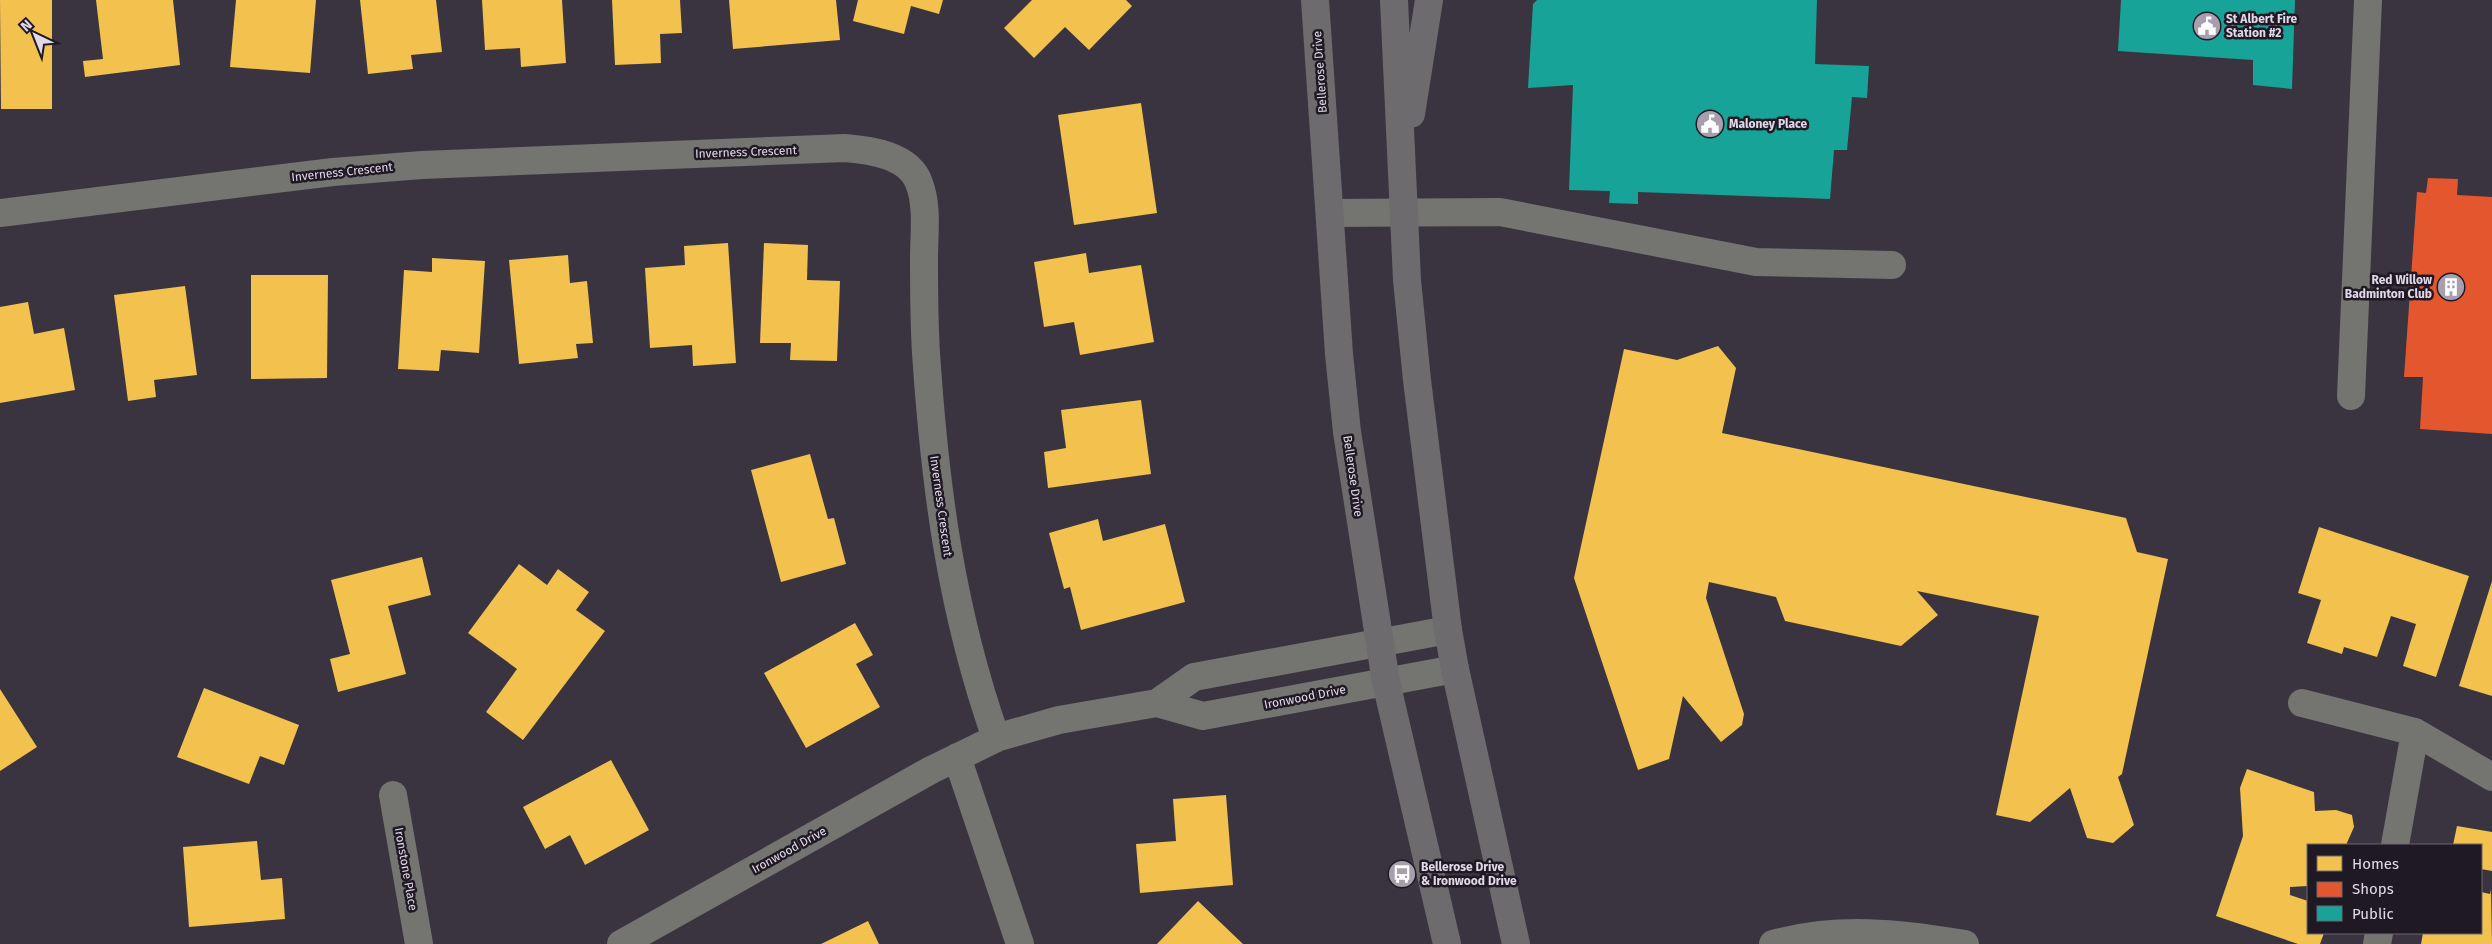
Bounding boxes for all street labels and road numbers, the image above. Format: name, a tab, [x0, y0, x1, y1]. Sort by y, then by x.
street label: Bellerose Drive	[1310, 31, 1330, 113]
street label: Inverness Crescent	[695, 143, 798, 161]
street label: Inverness Crescent	[291, 160, 394, 184]
street label: Bellerose Drive	[1340, 434, 1366, 518]
street label: Inverness Crescent	[927, 455, 955, 558]
street label: Ironwood Drive	[1263, 682, 1347, 712]
street label: Ironwood Drive	[749, 824, 829, 876]
street label: Ironstone Place	[392, 826, 420, 912]

